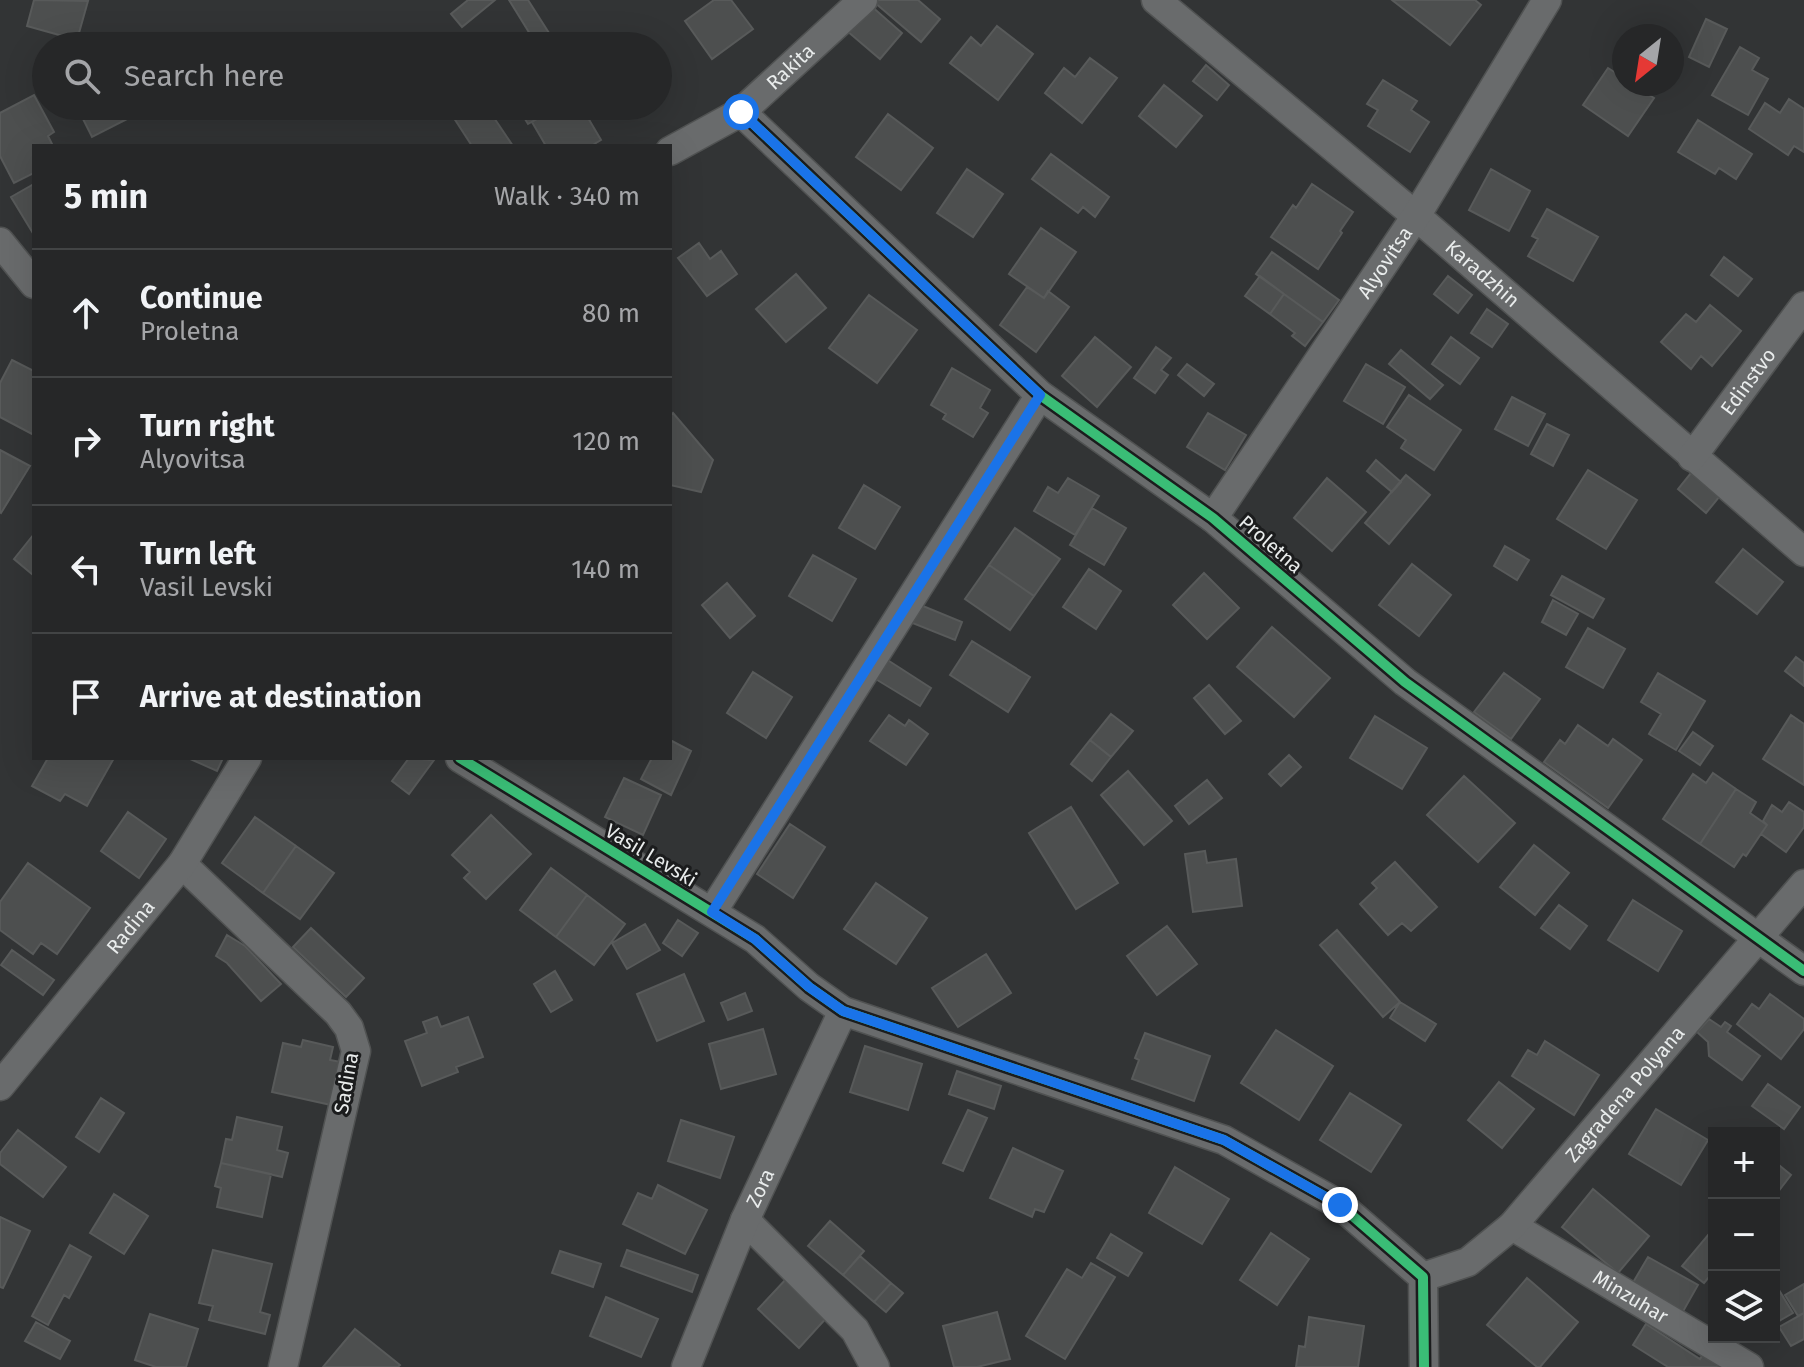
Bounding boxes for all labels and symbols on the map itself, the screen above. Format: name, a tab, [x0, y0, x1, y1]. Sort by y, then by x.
north arrow	[1612, 24, 1684, 96]
street label: Rakita	[761, 39, 819, 95]
route start	[723, 94, 759, 130]
street label: Alyovitsa	[1352, 222, 1417, 303]
street label: Karadzhin	[1441, 235, 1524, 312]
street label: Edinstvo	[1715, 343, 1781, 420]
street label: Proletna	[1234, 510, 1308, 578]
street label: Vasil Levski	[601, 818, 701, 892]
street label: Radina	[101, 895, 160, 959]
street label: Zagradena Polyana	[1560, 1021, 1690, 1167]
street label: Sadina	[329, 1050, 363, 1116]
street label: Zora	[741, 1165, 779, 1211]
route end	[1322, 1187, 1358, 1223]
street label: Minzuhar	[1589, 1265, 1673, 1328]

